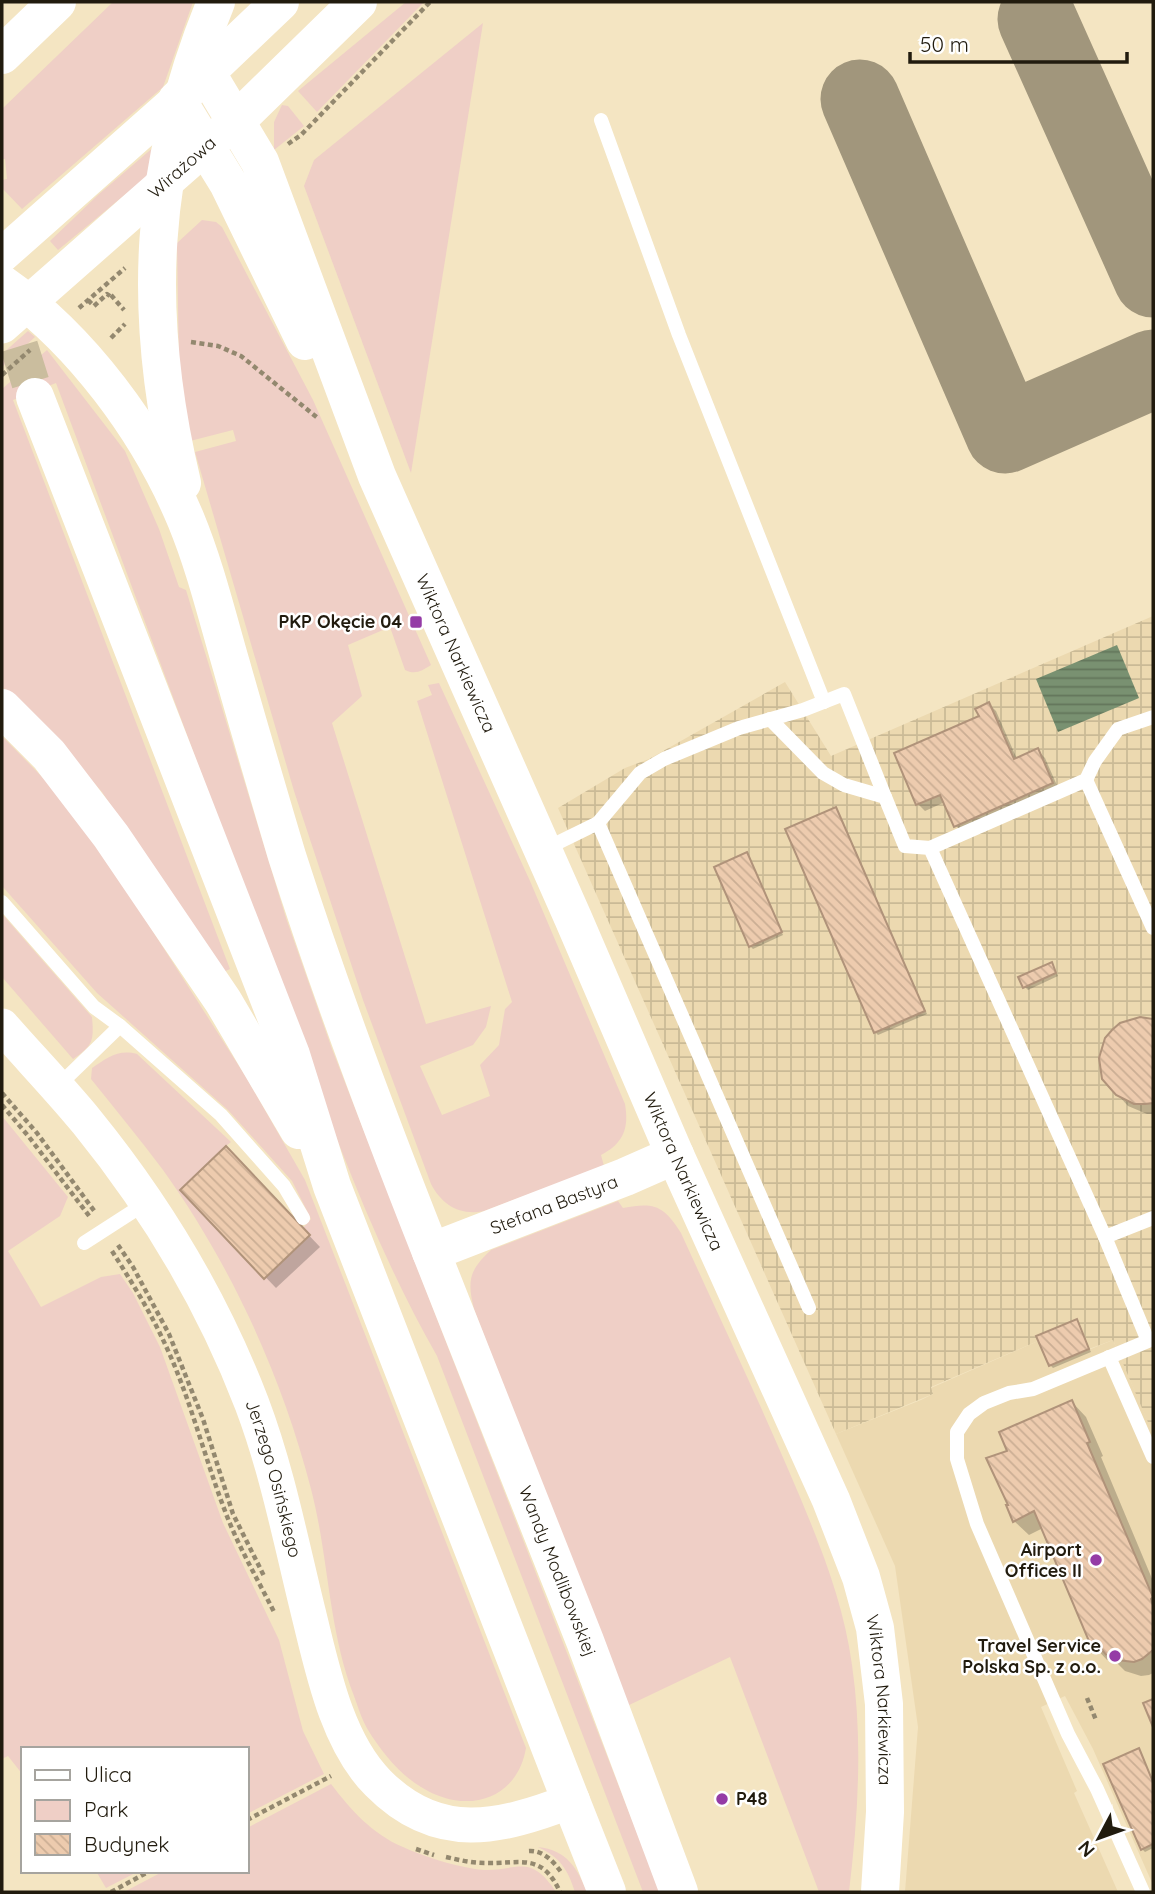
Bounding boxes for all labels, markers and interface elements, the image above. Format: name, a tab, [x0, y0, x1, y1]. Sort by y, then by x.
scale bar	[910, 21, 1127, 65]
text: 50 m	[920, 31, 969, 57]
street label: Wirażowa	[143, 131, 221, 203]
street label: Wiktora Narkiewicza	[411, 570, 501, 736]
place label: PKP Okęcie 04	[278, 610, 402, 633]
marker: PKP Okęcie 04	[408, 614, 424, 630]
street label: Wiktora Narkiewicza	[638, 1089, 729, 1254]
street label: Stefana Bastyra	[487, 1170, 621, 1239]
street label: Jerzego Osińskiego	[240, 1396, 307, 1560]
street label: Wandy Modlibowskiej	[514, 1482, 602, 1660]
place label: Airport Offices II	[1005, 1538, 1082, 1582]
marker: Airport Offices II	[1088, 1552, 1104, 1568]
street label: Wiktora Narkiewicza	[861, 1612, 897, 1785]
place label: Travel Service Polska Sp. z o.o.	[962, 1634, 1101, 1678]
marker: Travel Service Polska Sp. z o.o.	[1107, 1648, 1123, 1664]
legend	[21, 1747, 248, 1873]
text: Ulica	[84, 1761, 132, 1787]
place label: P48	[736, 1787, 767, 1810]
marker: P48	[714, 1791, 730, 1807]
text: Park	[84, 1796, 128, 1822]
north arrow	[1064, 1803, 1134, 1873]
text: Budynek	[84, 1831, 170, 1857]
text: N	[1073, 1836, 1100, 1862]

